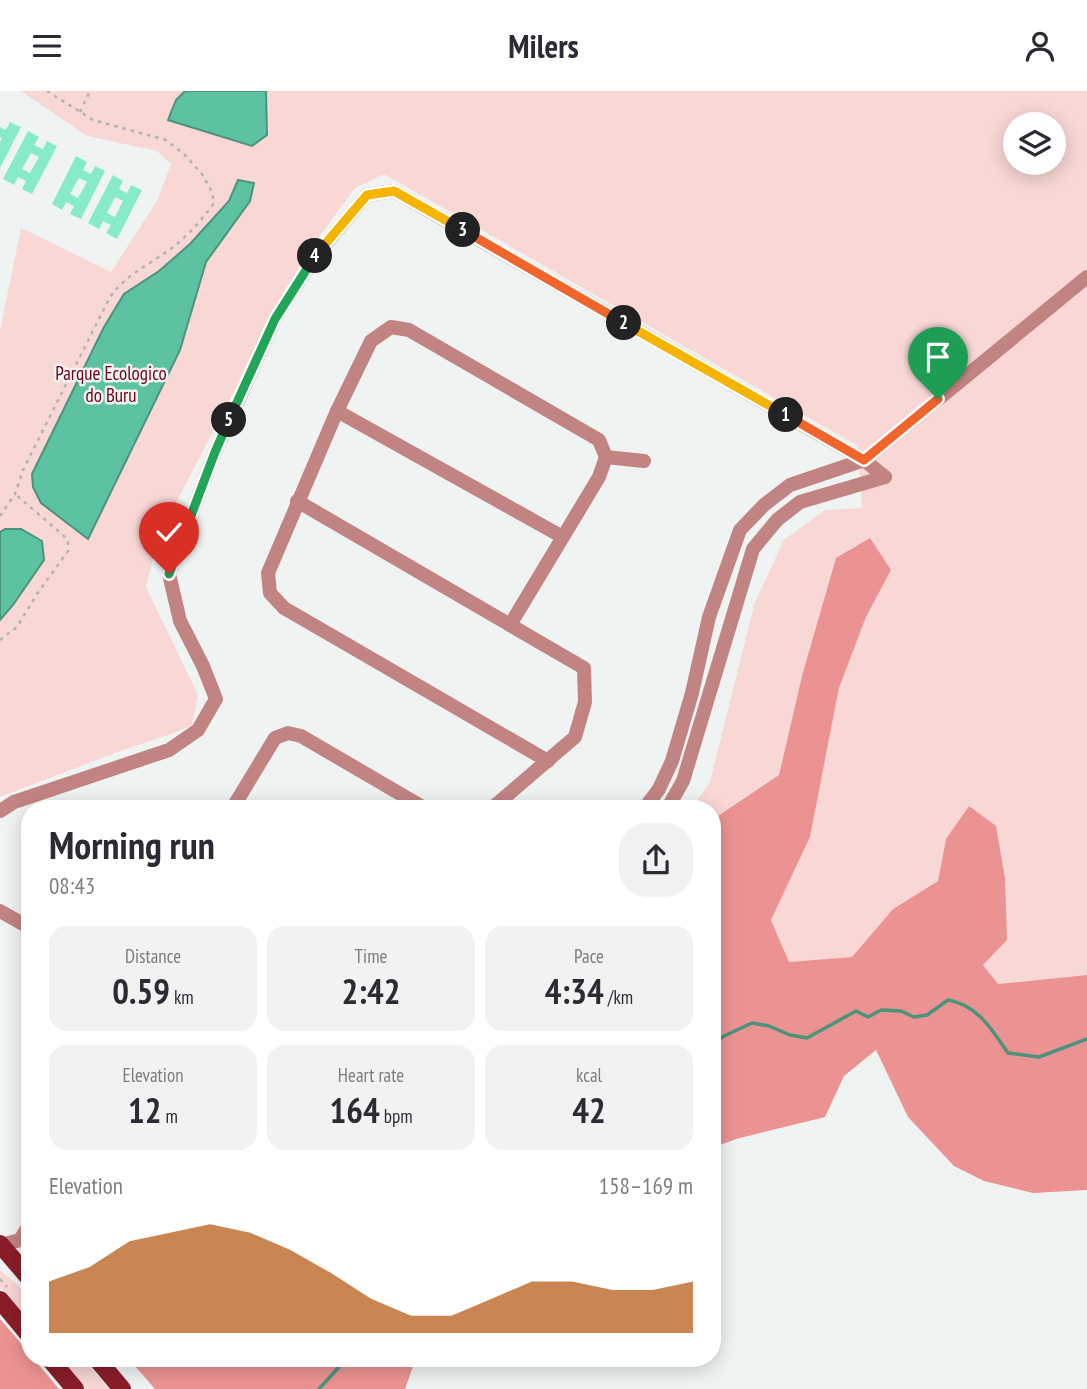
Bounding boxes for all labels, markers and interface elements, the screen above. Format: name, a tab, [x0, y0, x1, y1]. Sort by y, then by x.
text: Milers	[508, 25, 579, 67]
icon: menu	[28, 27, 66, 65]
icon: person	[1021, 27, 1059, 65]
map controls	[1003, 112, 1066, 175]
button: layers	[1003, 112, 1066, 175]
pin: 3	[446, 213, 480, 247]
text: 3	[458, 217, 467, 241]
pin: 4	[298, 239, 332, 273]
text: 4	[310, 243, 319, 267]
pin: 2	[606, 306, 642, 341]
text: 2	[619, 310, 628, 334]
pin	[908, 327, 968, 399]
icon: arrive	[919, 338, 957, 376]
park label: Parque Ecologico do Buru	[55, 361, 167, 407]
pin: 1	[768, 397, 804, 433]
text: 1	[781, 402, 790, 426]
pin: 5	[212, 403, 246, 437]
text: 5	[224, 407, 233, 431]
pin	[139, 502, 199, 574]
icon: check	[150, 513, 188, 551]
text: Morning run	[49, 820, 215, 869]
button: share	[619, 823, 693, 897]
text: 08:43	[49, 871, 95, 900]
text: Distance	[125, 944, 181, 968]
text: Time	[355, 944, 387, 968]
text: Pace	[574, 944, 604, 968]
text: 0.59	[112, 968, 170, 1014]
text: 2:42	[342, 968, 400, 1014]
text: 4:34	[545, 968, 604, 1014]
text: km	[170, 985, 194, 1009]
text: /km	[604, 985, 633, 1009]
text: Elevation	[123, 1063, 183, 1087]
text: Heart rate	[338, 1063, 404, 1087]
text: kcal	[576, 1063, 602, 1087]
text: 12	[128, 1087, 162, 1133]
text: 164	[329, 1087, 380, 1133]
text: 42	[572, 1087, 606, 1133]
text: m	[162, 1104, 178, 1128]
text: bpm	[380, 1104, 413, 1128]
text: Elevation	[49, 1171, 123, 1200]
text: 158–169 m	[599, 1171, 693, 1200]

